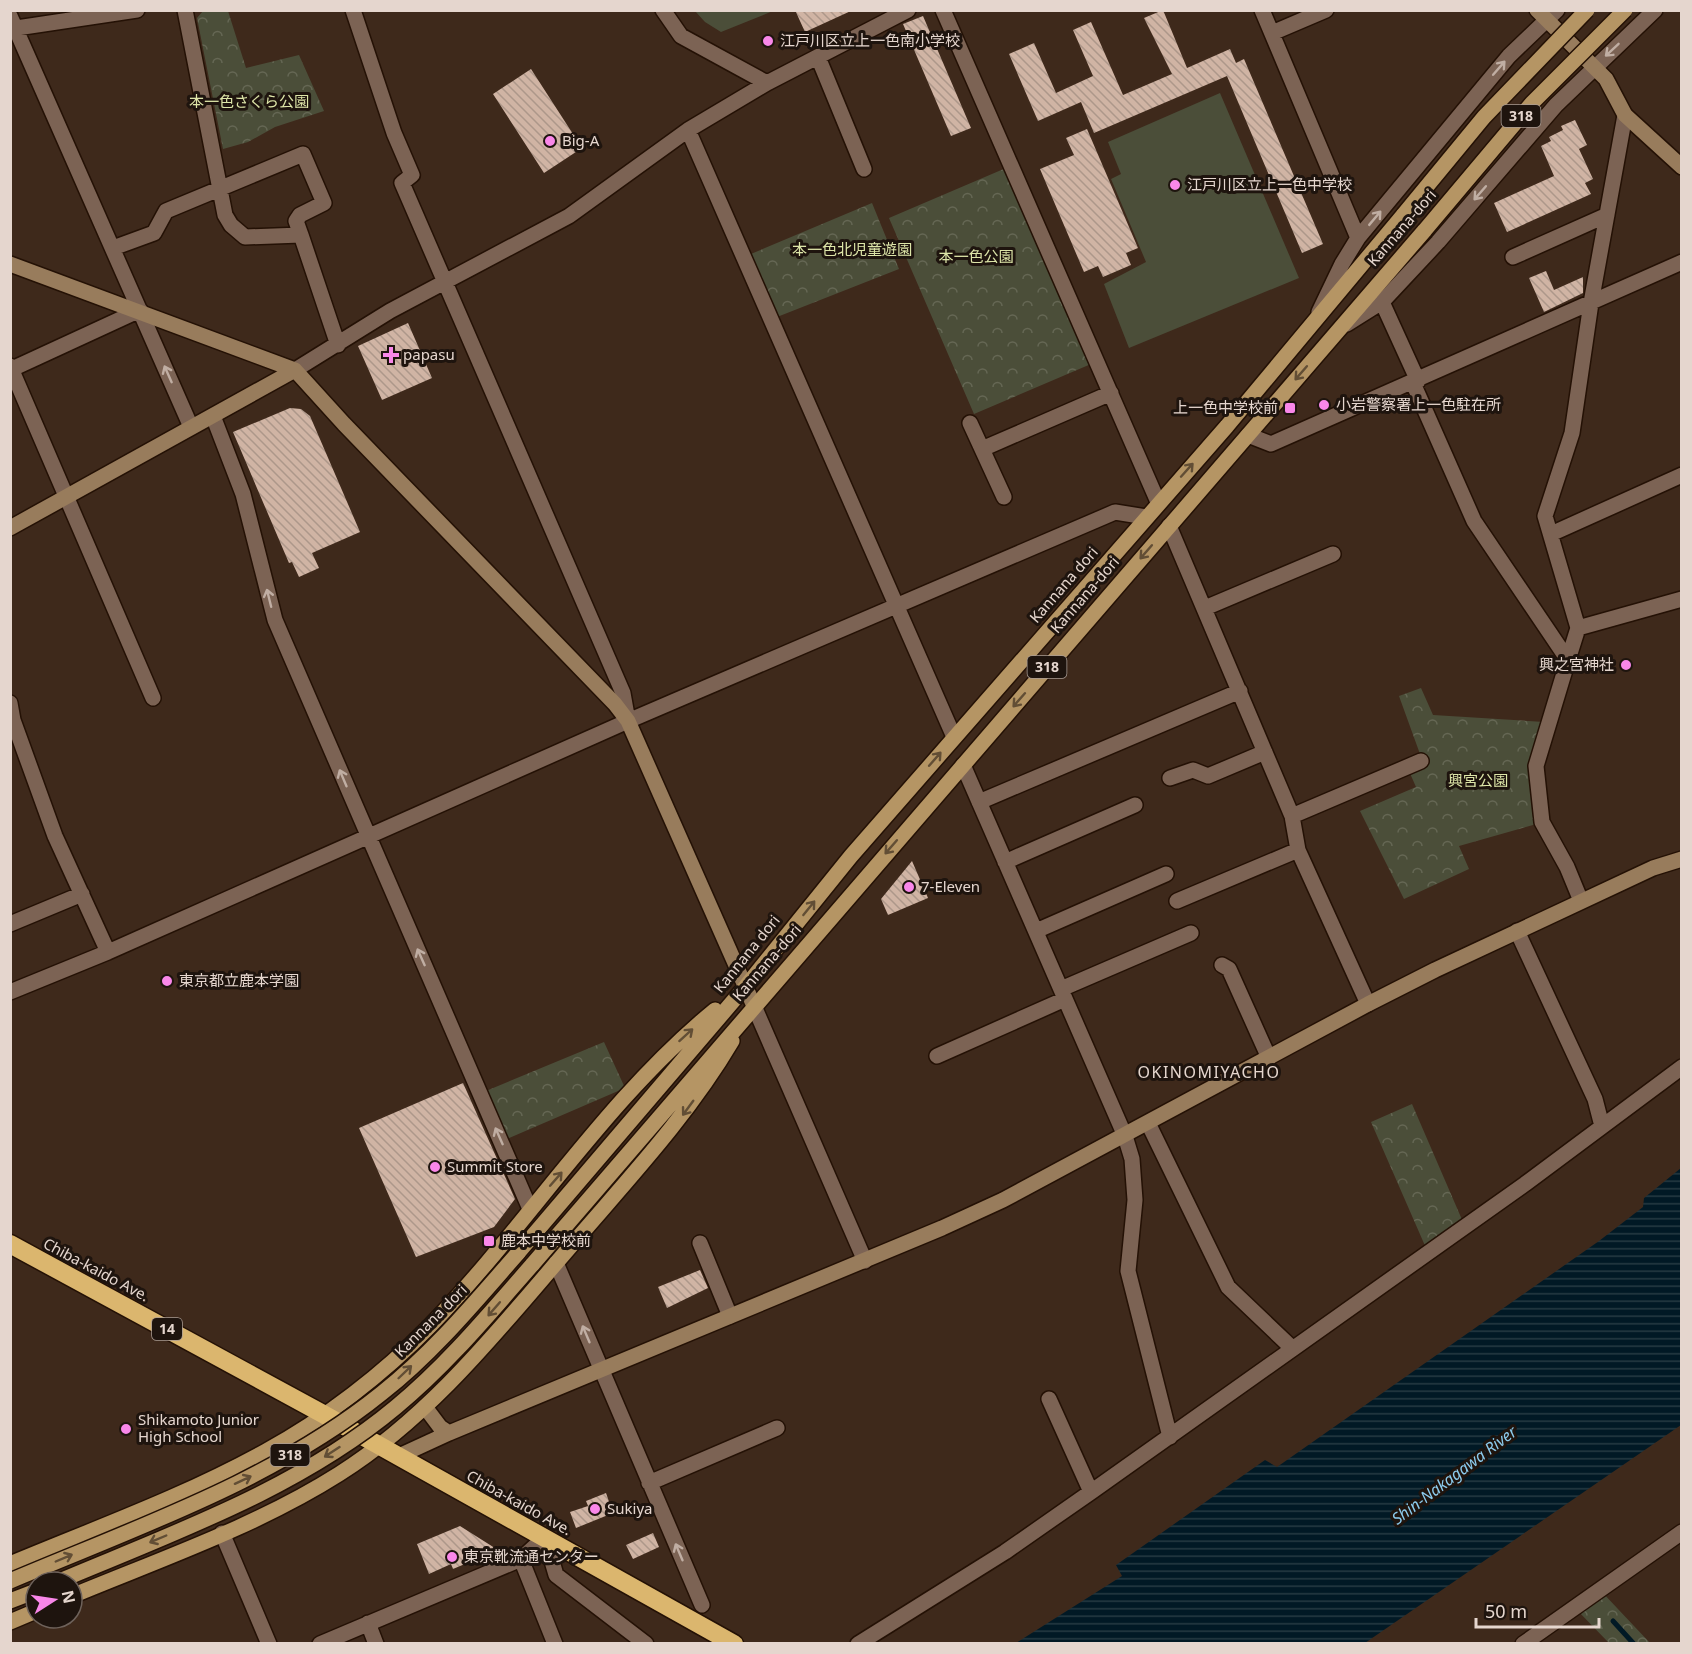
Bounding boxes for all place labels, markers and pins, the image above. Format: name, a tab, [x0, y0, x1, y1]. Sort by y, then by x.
place label: 江戸川区立上一色南小学校	[780, 30, 960, 50]
marker: 江戸川区立上一色南小学校	[761, 34, 775, 48]
place label: Big-A	[562, 130, 600, 150]
marker: Big-A	[543, 134, 557, 148]
place label: 江戸川区立上一色中学校	[1187, 174, 1352, 194]
marker: 江戸川区立上一色中学校	[1168, 178, 1182, 192]
place label: papasu	[403, 344, 455, 364]
marker: papasu	[384, 348, 398, 362]
place label: 小岩警察署上一色駐在所	[1336, 394, 1501, 414]
place label: 上一色中学校前	[1173, 397, 1278, 417]
marker: 小岩警察署上一色駐在所	[1317, 398, 1331, 412]
marker: 上一色中学校前	[1283, 401, 1297, 415]
place label: 興之宮神社	[1539, 654, 1614, 674]
marker: 興之宮神社	[1619, 658, 1633, 672]
place label: 7-Eleven	[921, 876, 980, 896]
marker: 7-Eleven	[902, 880, 916, 894]
place label: 東京都立鹿本学園	[179, 970, 299, 990]
marker: 東京都立鹿本学園	[160, 974, 174, 988]
place label: Summit Store	[447, 1156, 543, 1176]
marker: Summit Store	[428, 1160, 442, 1174]
place label: 鹿本中学校前	[501, 1230, 591, 1250]
marker: 鹿本中学校前	[482, 1234, 496, 1248]
place label: Shikamoto Junior High School	[138, 1409, 259, 1446]
marker: Shikamoto Junior High School	[119, 1422, 133, 1436]
place label: Sukiya	[607, 1498, 652, 1518]
marker: Sukiya	[588, 1502, 602, 1516]
place label: 東京靴流通センター	[464, 1546, 599, 1566]
marker: 東京靴流通センター	[445, 1550, 459, 1564]

